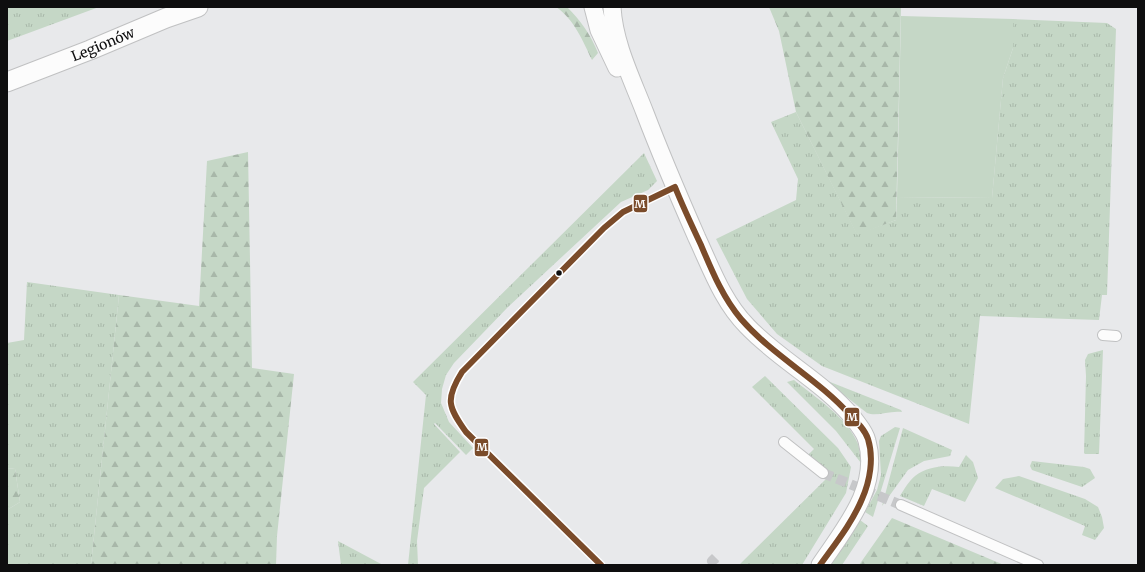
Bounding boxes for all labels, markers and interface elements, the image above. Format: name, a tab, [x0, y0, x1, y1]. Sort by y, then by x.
street label: Legionów	[69, 23, 137, 65]
line badge: M	[633, 194, 648, 213]
text: M	[634, 197, 646, 211]
unlabelled marker	[554, 268, 564, 278]
line badge: M	[844, 407, 860, 427]
text: M	[846, 410, 858, 424]
line badge: M	[474, 438, 489, 457]
text: M	[476, 440, 488, 454]

